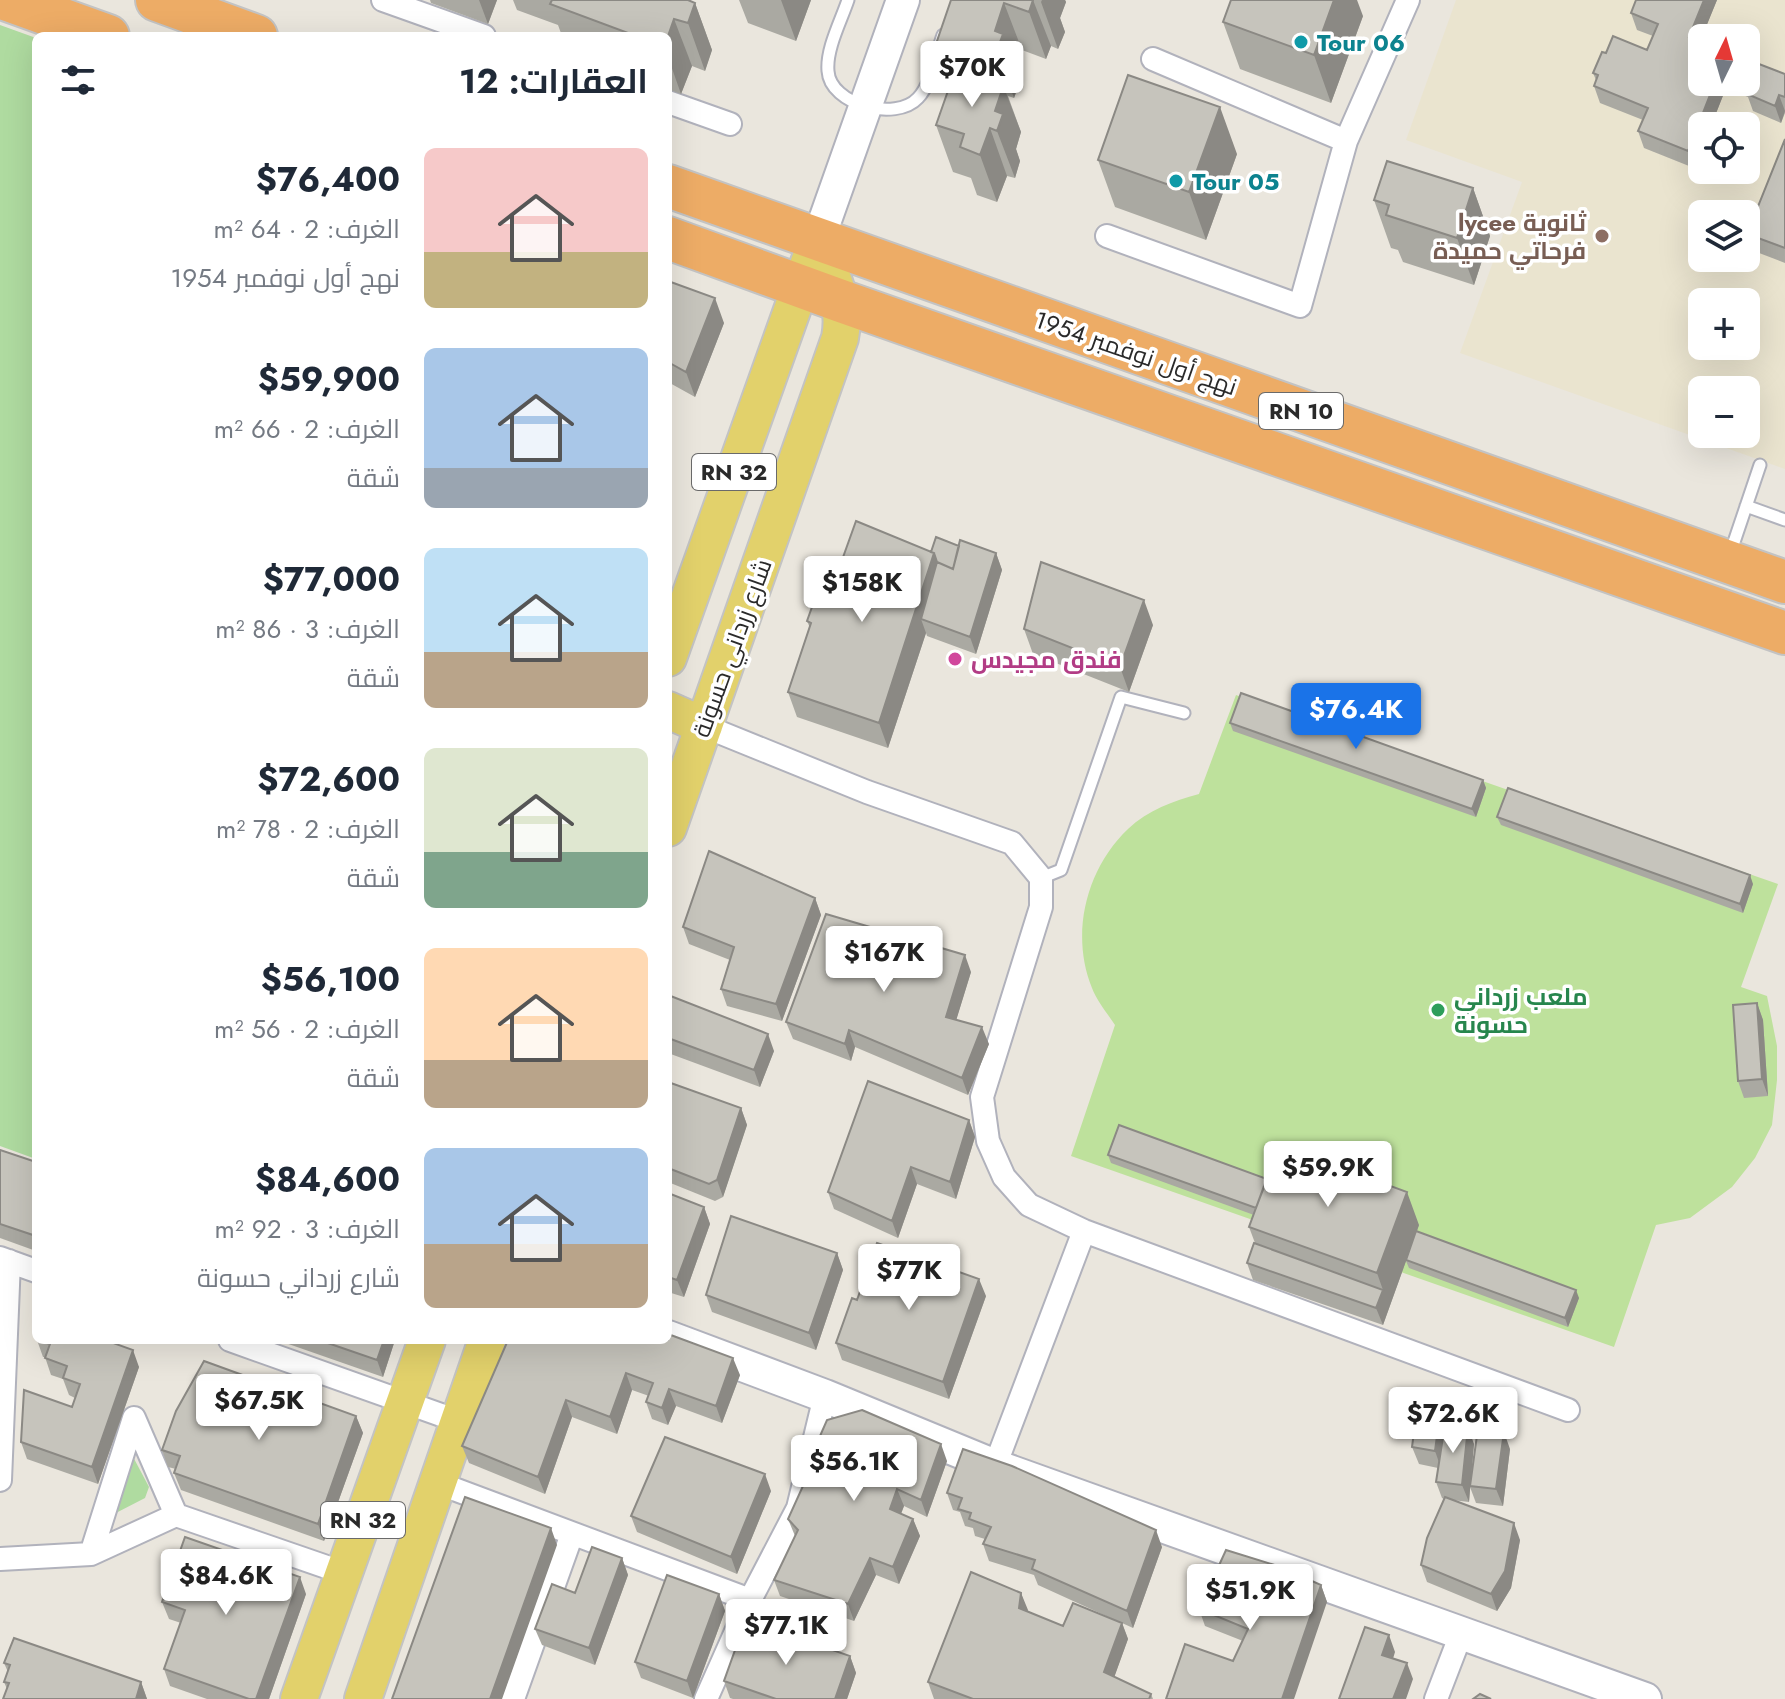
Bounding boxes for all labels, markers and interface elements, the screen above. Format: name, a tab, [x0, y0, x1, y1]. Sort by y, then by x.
north arrow	[1688, 24, 1760, 96]
map controls	[1688, 24, 1760, 448]
place label: Tour 06	[1317, 25, 1405, 60]
marker: Tour 06	[1292, 33, 1310, 51]
pin: $70K	[925, 41, 1019, 109]
text: $70K	[938, 48, 1006, 86]
text: العقارات: 12	[459, 57, 648, 106]
icon: filters	[56, 58, 100, 102]
button: locate	[1688, 112, 1760, 184]
text: $76,400	[256, 155, 400, 204]
place label: Tour 05	[1192, 164, 1279, 199]
marker: Tour 05	[1167, 172, 1185, 190]
icon: home	[488, 180, 584, 276]
button: layers	[1688, 200, 1760, 272]
place label: lycee ثانوية فرحاتي حميدة	[1433, 205, 1587, 270]
text: الغرف: 2 · 64 m²	[214, 210, 400, 248]
marker: lycee ثانوية فرحاتي حميدة	[1593, 227, 1611, 245]
text: نهج أول نوفمبر 1954	[170, 259, 400, 297]
button: +	[1688, 288, 1760, 360]
street label: نهج أول نوفمبر 1954	[1030, 302, 1242, 404]
text: $59,900	[258, 355, 400, 404]
button: −	[1688, 376, 1760, 448]
icon: home	[488, 380, 584, 476]
road number: RN 10	[1259, 393, 1343, 429]
text: الغرف: 2 · 66 m²	[214, 410, 400, 448]
road number: RN 32	[692, 454, 776, 490]
text: شقة	[347, 459, 400, 497]
street label: شارع زرداني حسونة	[684, 554, 782, 743]
text: $77,000	[263, 555, 400, 604]
pin: $158K	[806, 556, 918, 624]
text: $158K	[822, 563, 902, 601]
icon: home	[488, 580, 584, 676]
text: الغرف: 3 · 86 m²	[215, 610, 400, 648]
place label: فندق مجيدس	[971, 642, 1122, 677]
marker: فندق مجيدس	[946, 650, 964, 668]
text: شقة	[347, 659, 400, 697]
pin: $76.4K	[1291, 683, 1421, 751]
text: $76.4K	[1309, 690, 1403, 728]
text: $72,600	[257, 755, 400, 804]
icon: home	[488, 780, 584, 876]
text: الغرف: 2 · 78 m²	[216, 810, 400, 848]
text: شقة	[347, 859, 400, 897]
pin: $167K	[828, 926, 940, 994]
text: $167K	[844, 933, 924, 971]
text: $56,100	[261, 955, 400, 1004]
place label: ملعب زرداني حسونة	[1454, 979, 1588, 1042]
icon: home	[488, 980, 584, 1076]
marker: ملعب زرداني حسونة	[1429, 1001, 1447, 1019]
text: الغرف: 2 · 56 m²	[214, 1010, 400, 1048]
text: شقة	[347, 1059, 400, 1097]
pin: $59.9K	[1263, 1141, 1393, 1209]
text: $59.9K	[1282, 1148, 1374, 1186]
text: $84,600	[255, 1155, 400, 1204]
icon: home	[488, 1180, 584, 1276]
text: الغرف: 3 · 92 m²	[215, 1210, 400, 1248]
pin: $77K	[862, 1244, 956, 1312]
text: $77K	[876, 1251, 942, 1289]
text: شارع زرداني حسونة	[197, 1259, 400, 1297]
pin: $67.5K	[194, 1374, 324, 1442]
text: $67.5K	[214, 1381, 304, 1419]
pin: $72.6K	[1388, 1387, 1518, 1455]
text: $72.6K	[1407, 1394, 1499, 1432]
pin: $56.1K	[789, 1435, 919, 1503]
text: $56.1K	[809, 1442, 899, 1480]
road number: RN 32	[321, 1502, 405, 1538]
pin: $84.6K	[161, 1549, 291, 1617]
text: $84.6K	[179, 1556, 273, 1594]
pin: $51.9K	[1185, 1564, 1315, 1632]
text: $51.9K	[1205, 1571, 1295, 1609]
pin: $77.1K	[721, 1599, 851, 1667]
text: $77.1K	[744, 1606, 828, 1644]

